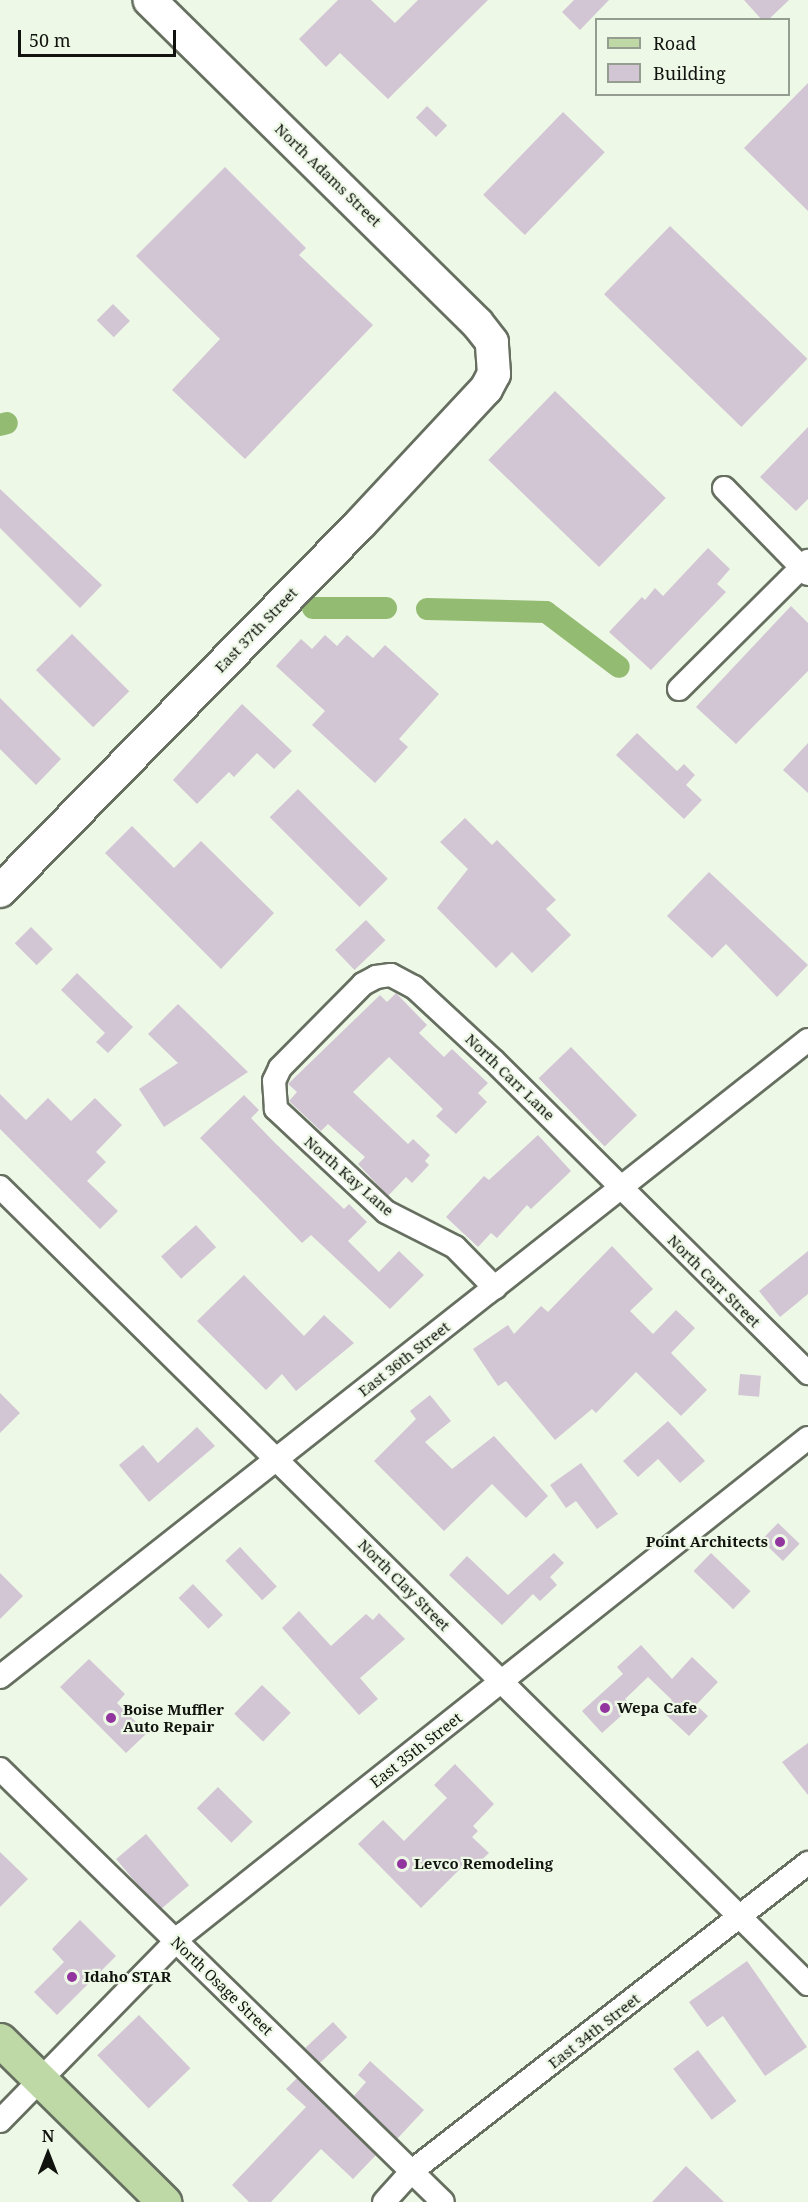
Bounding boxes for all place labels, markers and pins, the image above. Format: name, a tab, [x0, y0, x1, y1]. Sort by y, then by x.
place label: Point Architects	[646, 1533, 768, 1551]
marker: Point Architects	[773, 1535, 787, 1549]
place label: Wepa Cafe	[617, 1699, 697, 1717]
place label: Boise Muffler Auto Repair	[123, 1700, 224, 1735]
marker: Wepa Cafe	[598, 1701, 612, 1715]
marker: Boise Muffler Auto Repair	[104, 1711, 118, 1725]
place label: Levco Remodeling	[414, 1855, 553, 1873]
marker: Levco Remodeling	[395, 1857, 409, 1871]
place label: Idaho STAR	[84, 1968, 171, 1986]
marker: Idaho STAR	[65, 1970, 79, 1984]

